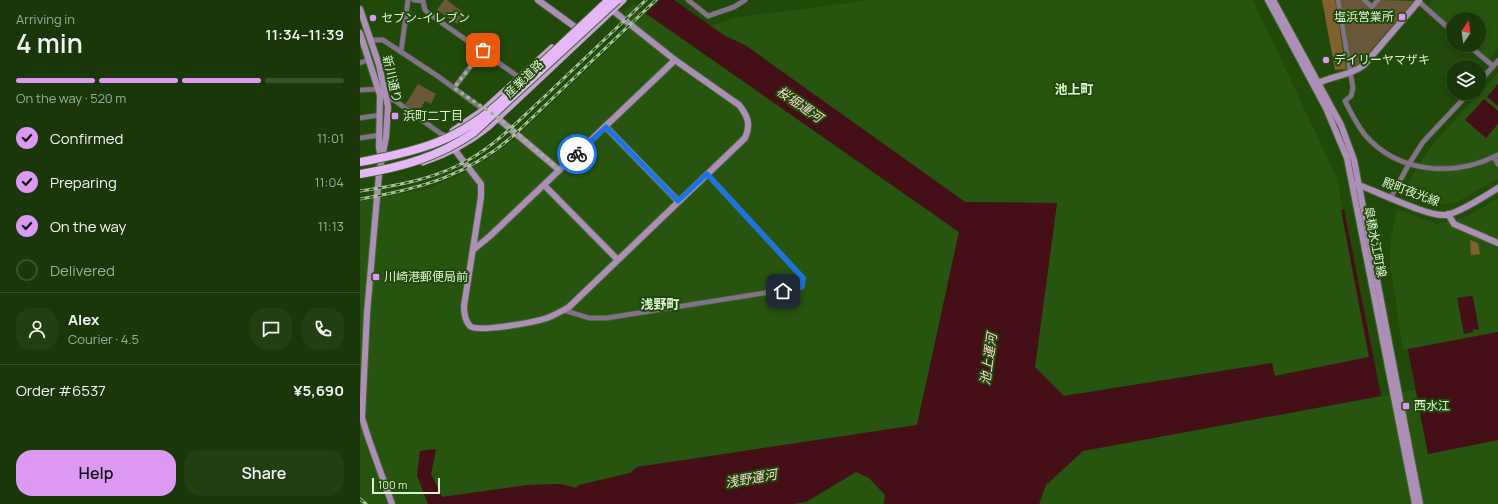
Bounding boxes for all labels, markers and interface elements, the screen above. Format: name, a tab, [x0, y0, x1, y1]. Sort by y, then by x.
place label: 塩浜営業所	[1334, 8, 1394, 25]
place label: セブン-イレブン	[381, 9, 470, 26]
text: Arriving in	[16, 10, 75, 28]
marker: 塩浜営業所	[1397, 12, 1407, 22]
north arrow	[1446, 12, 1486, 52]
map controls	[1446, 12, 1486, 100]
marker: セブン-イレブン	[368, 13, 378, 23]
text: 11:34–11:39	[265, 24, 344, 45]
text: 4 min	[16, 25, 83, 61]
pin	[466, 33, 500, 67]
icon: bag	[472, 39, 494, 61]
place label: デイリーヤマザキ	[1334, 51, 1430, 68]
street label: 新川通り	[379, 54, 406, 104]
marker: デイリーヤマザキ	[1321, 55, 1331, 65]
street label: 産業道路	[500, 56, 547, 101]
button: layers	[1446, 60, 1486, 100]
district label: 池上町	[1054, 80, 1094, 98]
water label: 桜堀運河	[774, 82, 829, 128]
text: On the way · 520 m	[16, 89, 126, 107]
place label: 浜町二丁目	[403, 107, 463, 124]
marker: 浜町二丁目	[390, 111, 400, 121]
icon: check	[16, 127, 38, 149]
text: Confirmed	[50, 128, 123, 149]
text: 11:01	[317, 129, 344, 147]
courier	[557, 134, 597, 174]
icon: bike	[566, 143, 588, 165]
icon: check	[16, 171, 38, 193]
text: Preparing	[50, 172, 117, 193]
text: 11:04	[314, 173, 344, 191]
street label: 殿町夜光線	[1380, 173, 1442, 210]
street label: 皐橋水江町線	[1360, 205, 1391, 279]
icon: check	[16, 215, 38, 237]
text: On the way	[50, 216, 126, 237]
text: 11:13	[318, 217, 344, 235]
text: Delivered	[50, 260, 115, 281]
place label: 川崎港郵便局前	[384, 268, 468, 285]
marker: 川崎港郵便局前	[371, 272, 381, 282]
pin	[766, 274, 800, 308]
icon: home	[772, 280, 794, 302]
district label: 浅野町	[640, 295, 680, 313]
button: person	[16, 308, 58, 350]
button: chat	[250, 308, 292, 350]
button: phone	[302, 308, 344, 350]
text: Alex	[68, 309, 99, 330]
water label: 池上運河	[975, 329, 1001, 386]
text: Courier · 4.5	[68, 330, 139, 348]
text: Order #6537	[16, 380, 106, 401]
text: ¥5,690	[293, 380, 344, 401]
place label: 西水江	[1414, 397, 1450, 414]
marker: 西水江	[1401, 401, 1411, 411]
button: Help	[16, 450, 176, 496]
button: Share	[184, 450, 344, 496]
water label: 浅野運河	[724, 464, 781, 491]
scale bar	[372, 476, 440, 495]
text: 100 m	[378, 477, 407, 492]

